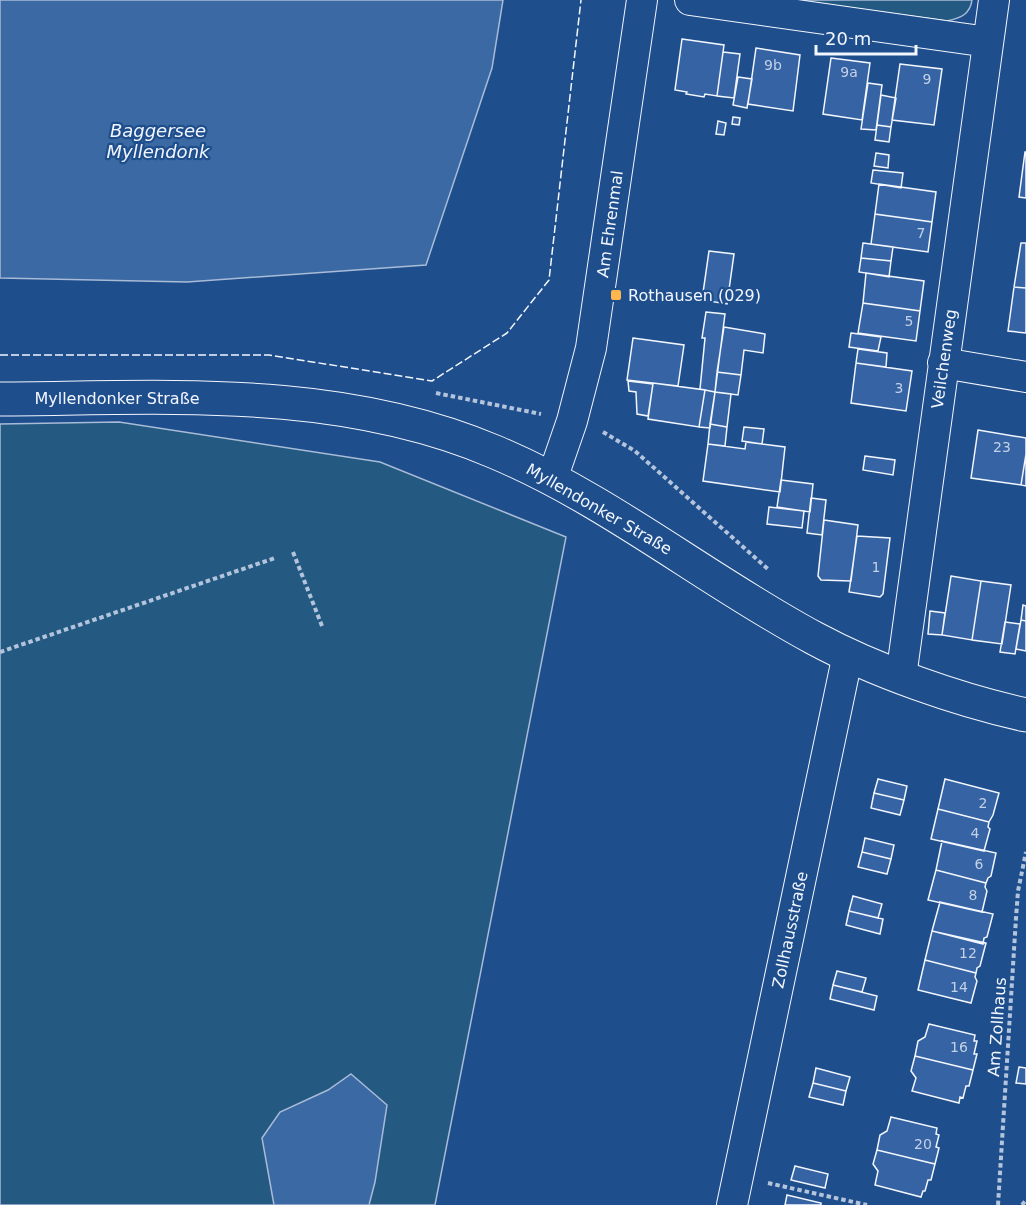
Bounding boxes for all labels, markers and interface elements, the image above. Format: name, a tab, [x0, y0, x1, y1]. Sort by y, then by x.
scale bar	[816, 18, 916, 56]
text: 20 m	[825, 28, 871, 49]
house number: 9b	[764, 57, 782, 73]
house number: 9a	[840, 64, 858, 80]
house number: 9	[923, 71, 931, 87]
water label: Baggersee Myllendonk	[107, 120, 211, 162]
street label: Am Ehrenmal	[593, 169, 627, 279]
house number: 7	[917, 225, 925, 241]
place label: Rothausen (029)	[628, 286, 761, 305]
marker: Rothausen (029)	[609, 288, 623, 302]
street label: Veilchenweg	[928, 308, 960, 410]
house number: 5	[905, 313, 913, 329]
house number: 3	[895, 380, 903, 396]
street label: Myllendonker Straße	[34, 389, 200, 408]
house number: 23	[993, 439, 1011, 455]
street label: Myllendonker Straße	[523, 459, 675, 559]
house number: 1	[872, 559, 880, 575]
house number: 2	[979, 795, 987, 811]
house number: 4	[971, 825, 980, 841]
house number: 6	[975, 856, 984, 872]
street label: Zollhausstraße	[768, 870, 812, 990]
house number: 8	[969, 887, 977, 903]
house number: 12	[959, 945, 977, 961]
street label: Am Zollhaus	[984, 977, 1010, 1077]
house number: 14	[950, 979, 968, 995]
house number: 16	[950, 1039, 968, 1055]
house number: 20	[914, 1136, 932, 1152]

